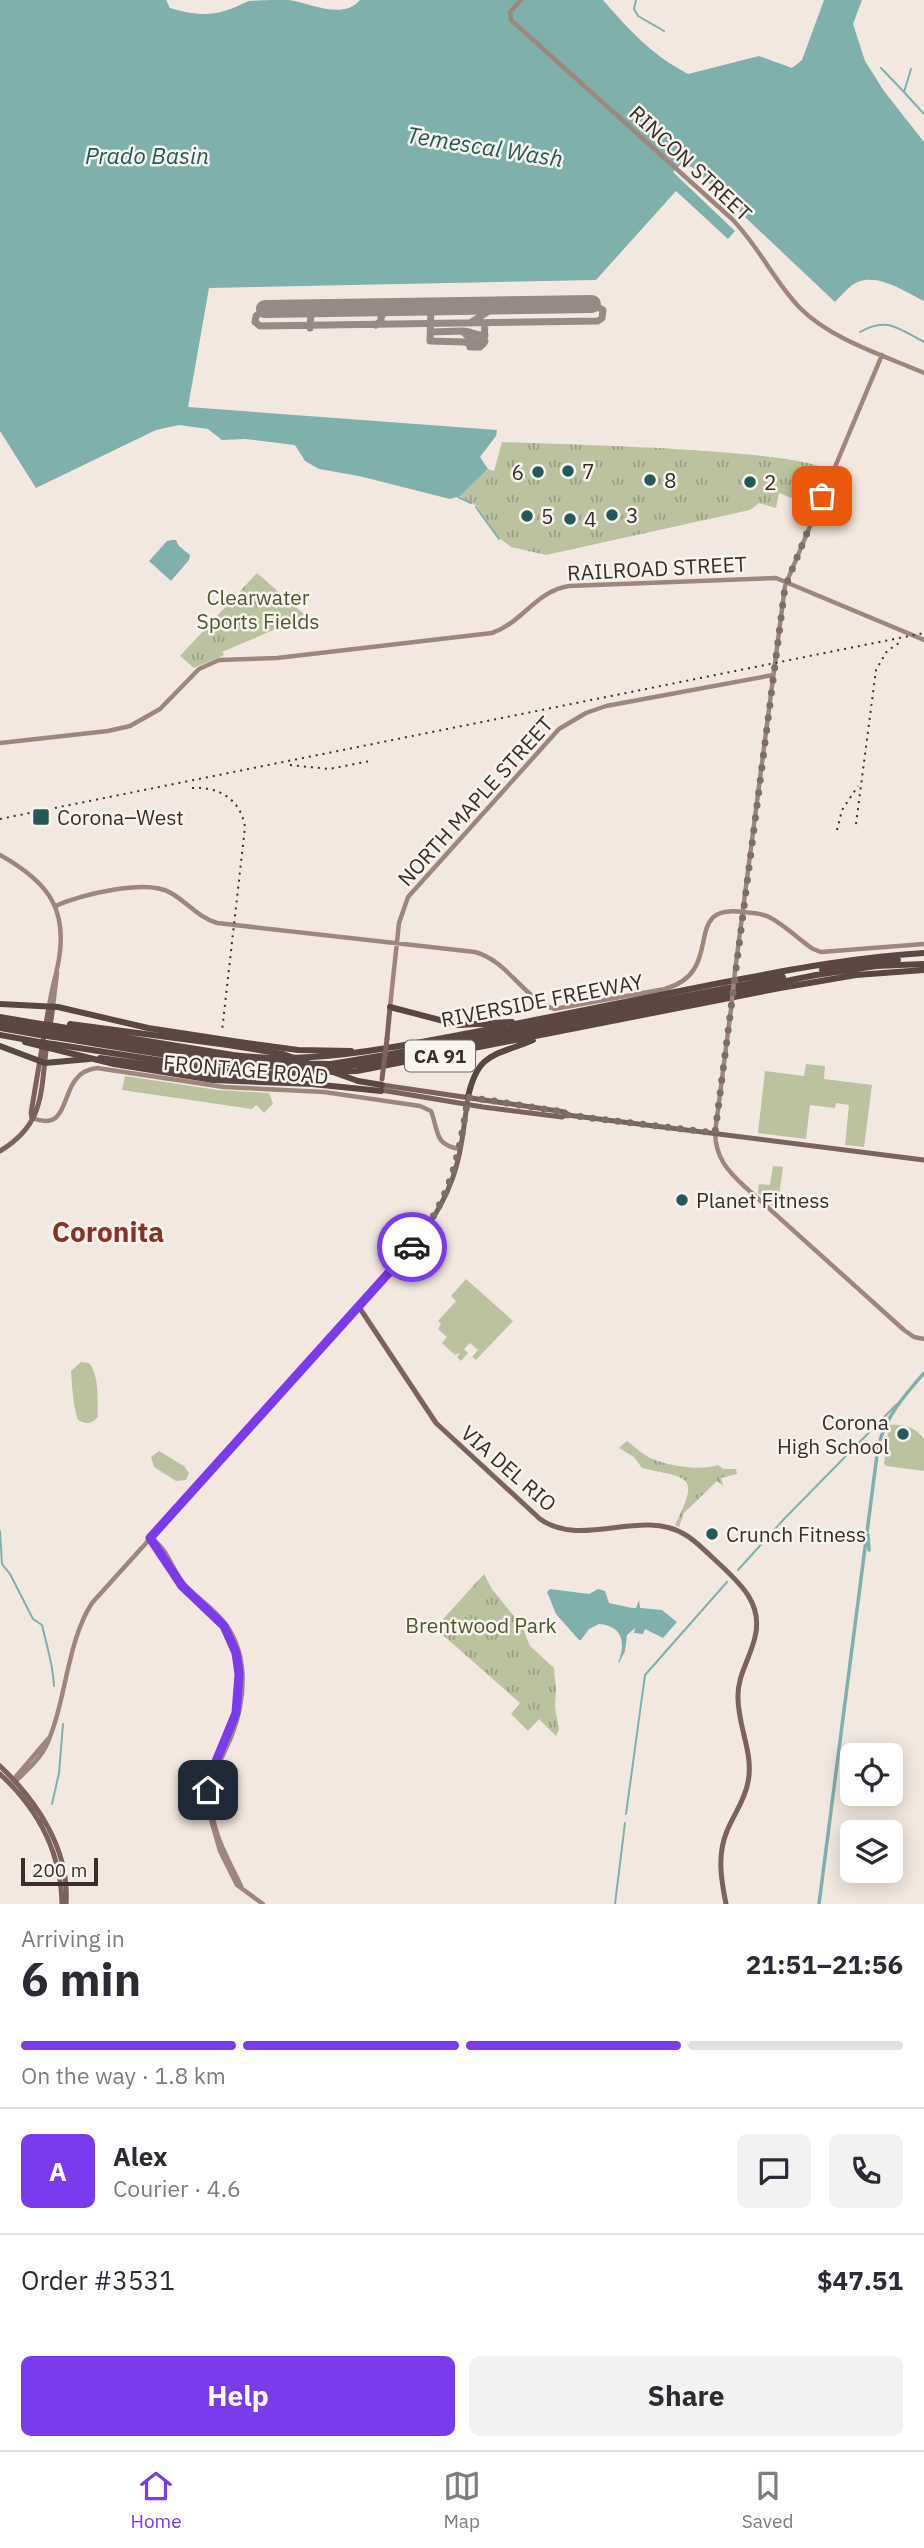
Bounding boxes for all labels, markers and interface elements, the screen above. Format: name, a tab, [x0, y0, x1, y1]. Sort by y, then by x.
street label: RINCON STREET	[624, 99, 758, 227]
water label: Temescal Wash	[405, 119, 565, 173]
water label: Prado Basin	[85, 140, 209, 170]
place label: 7	[582, 457, 595, 485]
place label: 6	[511, 458, 524, 486]
marker: 7	[560, 463, 576, 479]
marker: 6	[530, 464, 546, 480]
place label: 8	[664, 466, 677, 494]
pin	[792, 466, 852, 526]
place label: 2	[764, 468, 777, 496]
marker: 8	[642, 472, 658, 488]
marker: 2	[742, 474, 758, 490]
icon: bag	[803, 477, 841, 515]
place label: 3	[626, 501, 639, 529]
place label: 5	[541, 502, 554, 530]
place label: 4	[584, 505, 597, 533]
marker: 3	[604, 507, 620, 523]
marker: 5	[519, 508, 535, 524]
marker: 4	[562, 511, 578, 527]
street label: RAILROAD STREET	[566, 549, 748, 587]
park label: Clearwater Sports Fields	[196, 583, 320, 635]
street label: NORTH MAPLE STREET	[391, 710, 559, 892]
place label: Corona–West	[57, 803, 184, 831]
marker: Corona–West	[31, 807, 51, 827]
street label: RIVERSIDE FREEWAY	[439, 967, 646, 1033]
road number: CA 91	[405, 1040, 475, 1072]
street label: FRONTAGE ROAD	[162, 1048, 330, 1090]
place label: Planet Fitness	[696, 1186, 830, 1214]
marker: Planet Fitness	[674, 1192, 690, 1208]
courier	[377, 1212, 447, 1282]
district label: Coronita	[52, 1213, 164, 1250]
icon: car	[393, 1228, 431, 1266]
place label: Corona High School	[777, 1408, 889, 1460]
street label: VIA DEL RIO	[455, 1419, 563, 1517]
marker: Corona High School	[895, 1426, 911, 1442]
place label: Crunch Fitness	[726, 1520, 866, 1548]
marker: Crunch Fitness	[704, 1526, 720, 1542]
park label: Brentwood Park	[405, 1611, 557, 1639]
map controls	[840, 1743, 903, 1883]
button: locate	[840, 1743, 903, 1806]
pin	[178, 1760, 238, 1820]
icon: home	[189, 1771, 227, 1809]
button: layers	[840, 1820, 903, 1883]
scale bar	[21, 1855, 98, 1887]
text: 200 m	[32, 1858, 87, 1882]
text: Arriving in	[21, 1923, 125, 1953]
text: 21:51–21:56	[746, 1947, 903, 1981]
text: 6 min	[21, 1949, 141, 2009]
text: On the way · 1.8 km	[21, 2060, 226, 2090]
button: chat	[737, 2134, 811, 2208]
button: phone	[829, 2134, 903, 2208]
text: Alex	[113, 2139, 167, 2173]
text: A	[49, 2154, 67, 2188]
text: Courier · 4.6	[113, 2173, 241, 2203]
text: Order #3531	[21, 2263, 175, 2297]
text: $47.51	[817, 2263, 903, 2297]
button: Help	[21, 2356, 455, 2436]
button: Share	[469, 2356, 903, 2436]
tab: Home	[131, 2467, 182, 2533]
tab: Map	[443, 2467, 481, 2533]
tab: Saved	[742, 2467, 793, 2533]

